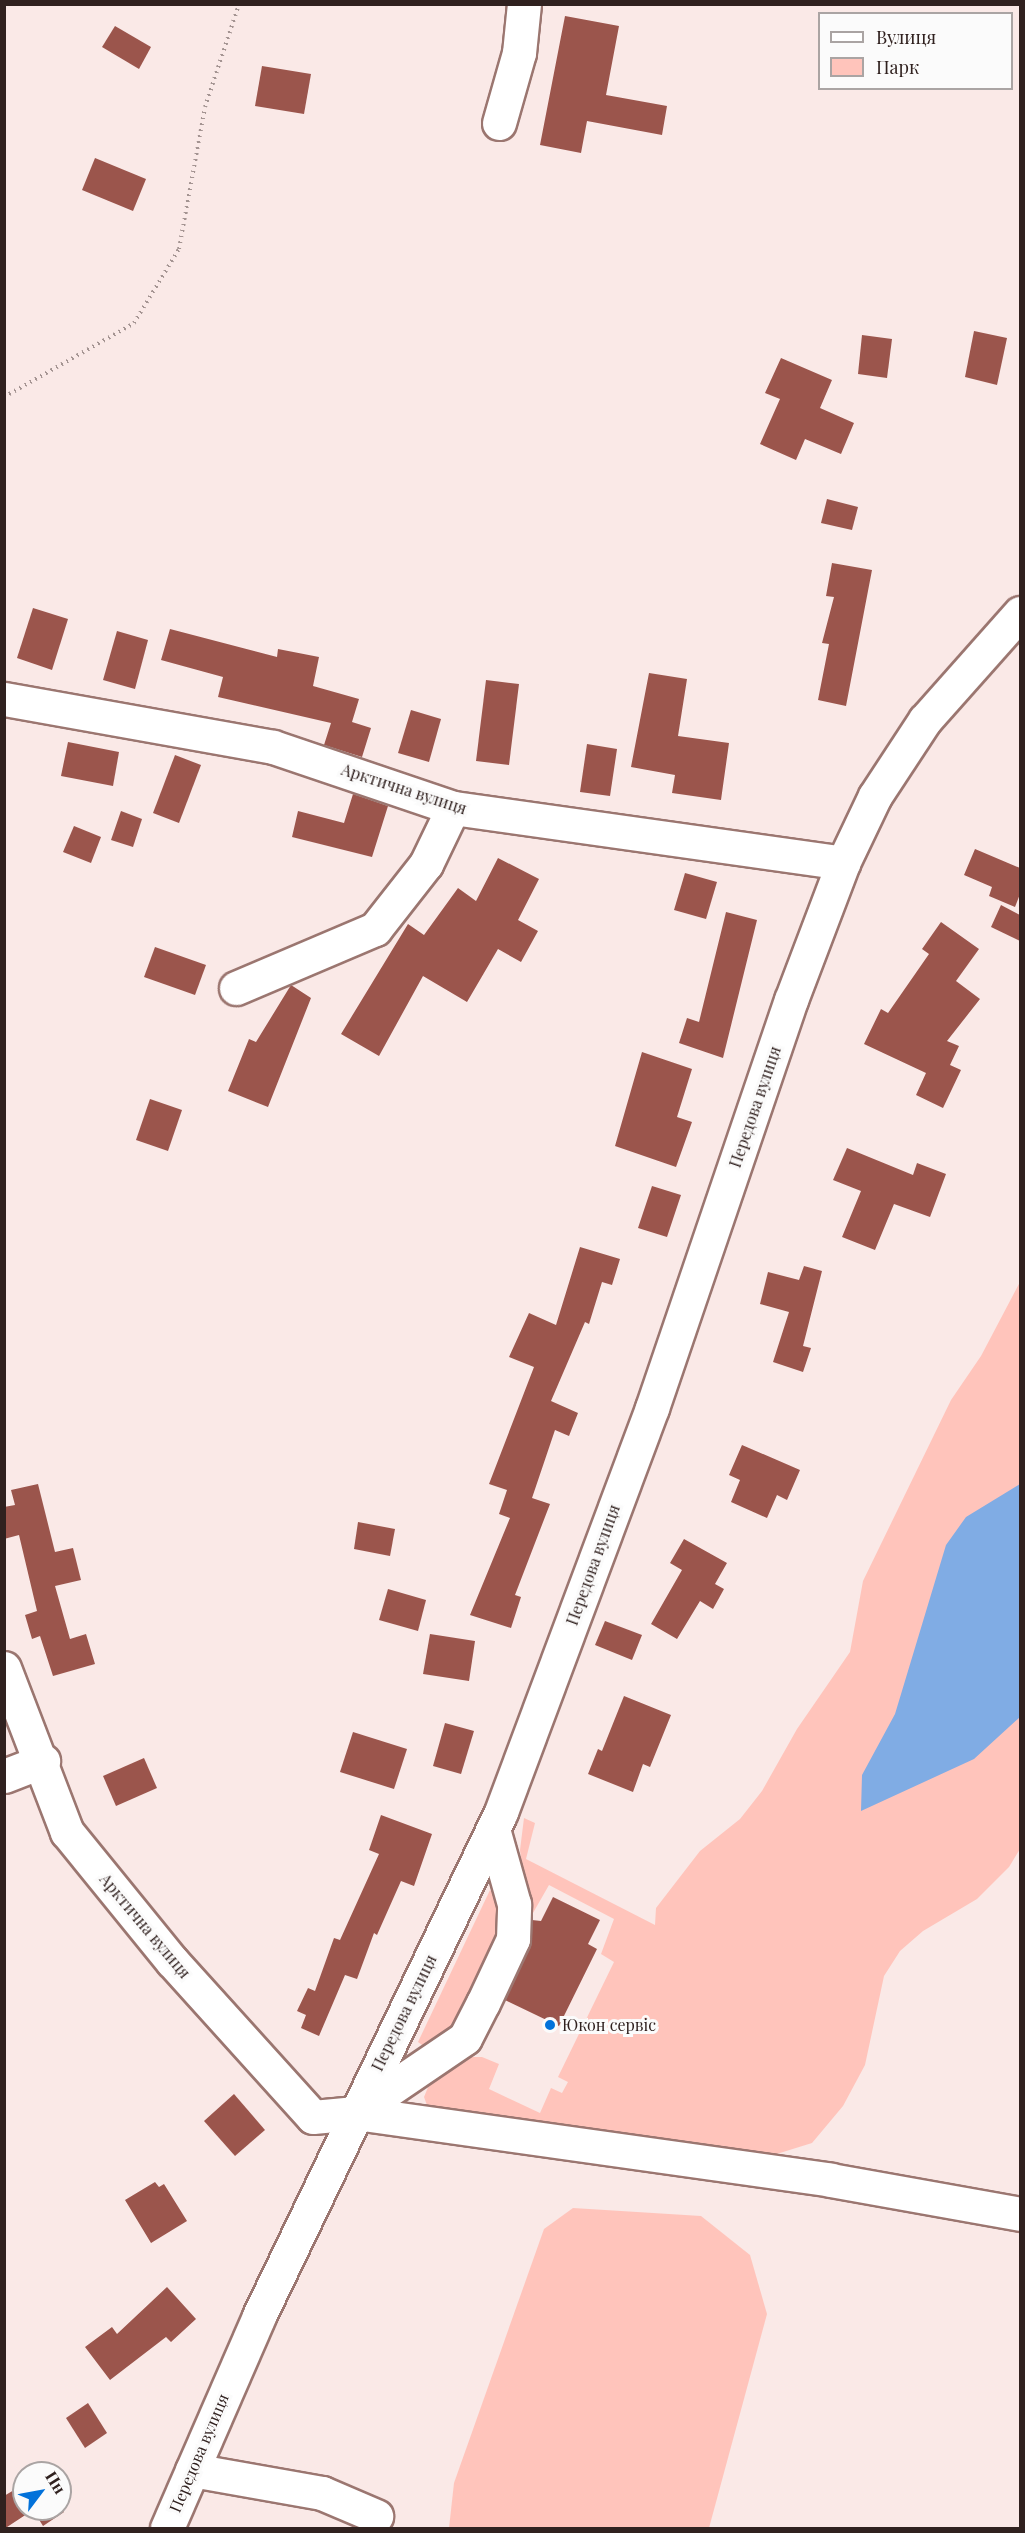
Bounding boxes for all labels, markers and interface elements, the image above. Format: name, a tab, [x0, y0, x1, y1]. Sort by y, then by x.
legend	[818, 12, 1013, 90]
text: Вулиця	[876, 25, 936, 49]
text: Парк	[876, 55, 919, 79]
street label: Арктична вулиця	[339, 760, 469, 818]
street label: Передова вулиця	[725, 1044, 785, 1170]
street label: Передова вулиця	[562, 1502, 624, 1628]
street label: Арктична вулиця	[96, 1870, 194, 1982]
street label: Передова вулиця	[368, 1952, 440, 2074]
place label: Юкон сервіс	[562, 2015, 656, 2035]
marker: Юкон сервіс	[543, 2018, 557, 2032]
street label: Передова вулиця	[165, 2391, 233, 2515]
north arrow	[12, 2461, 72, 2521]
text: Пн	[41, 2467, 71, 2498]

